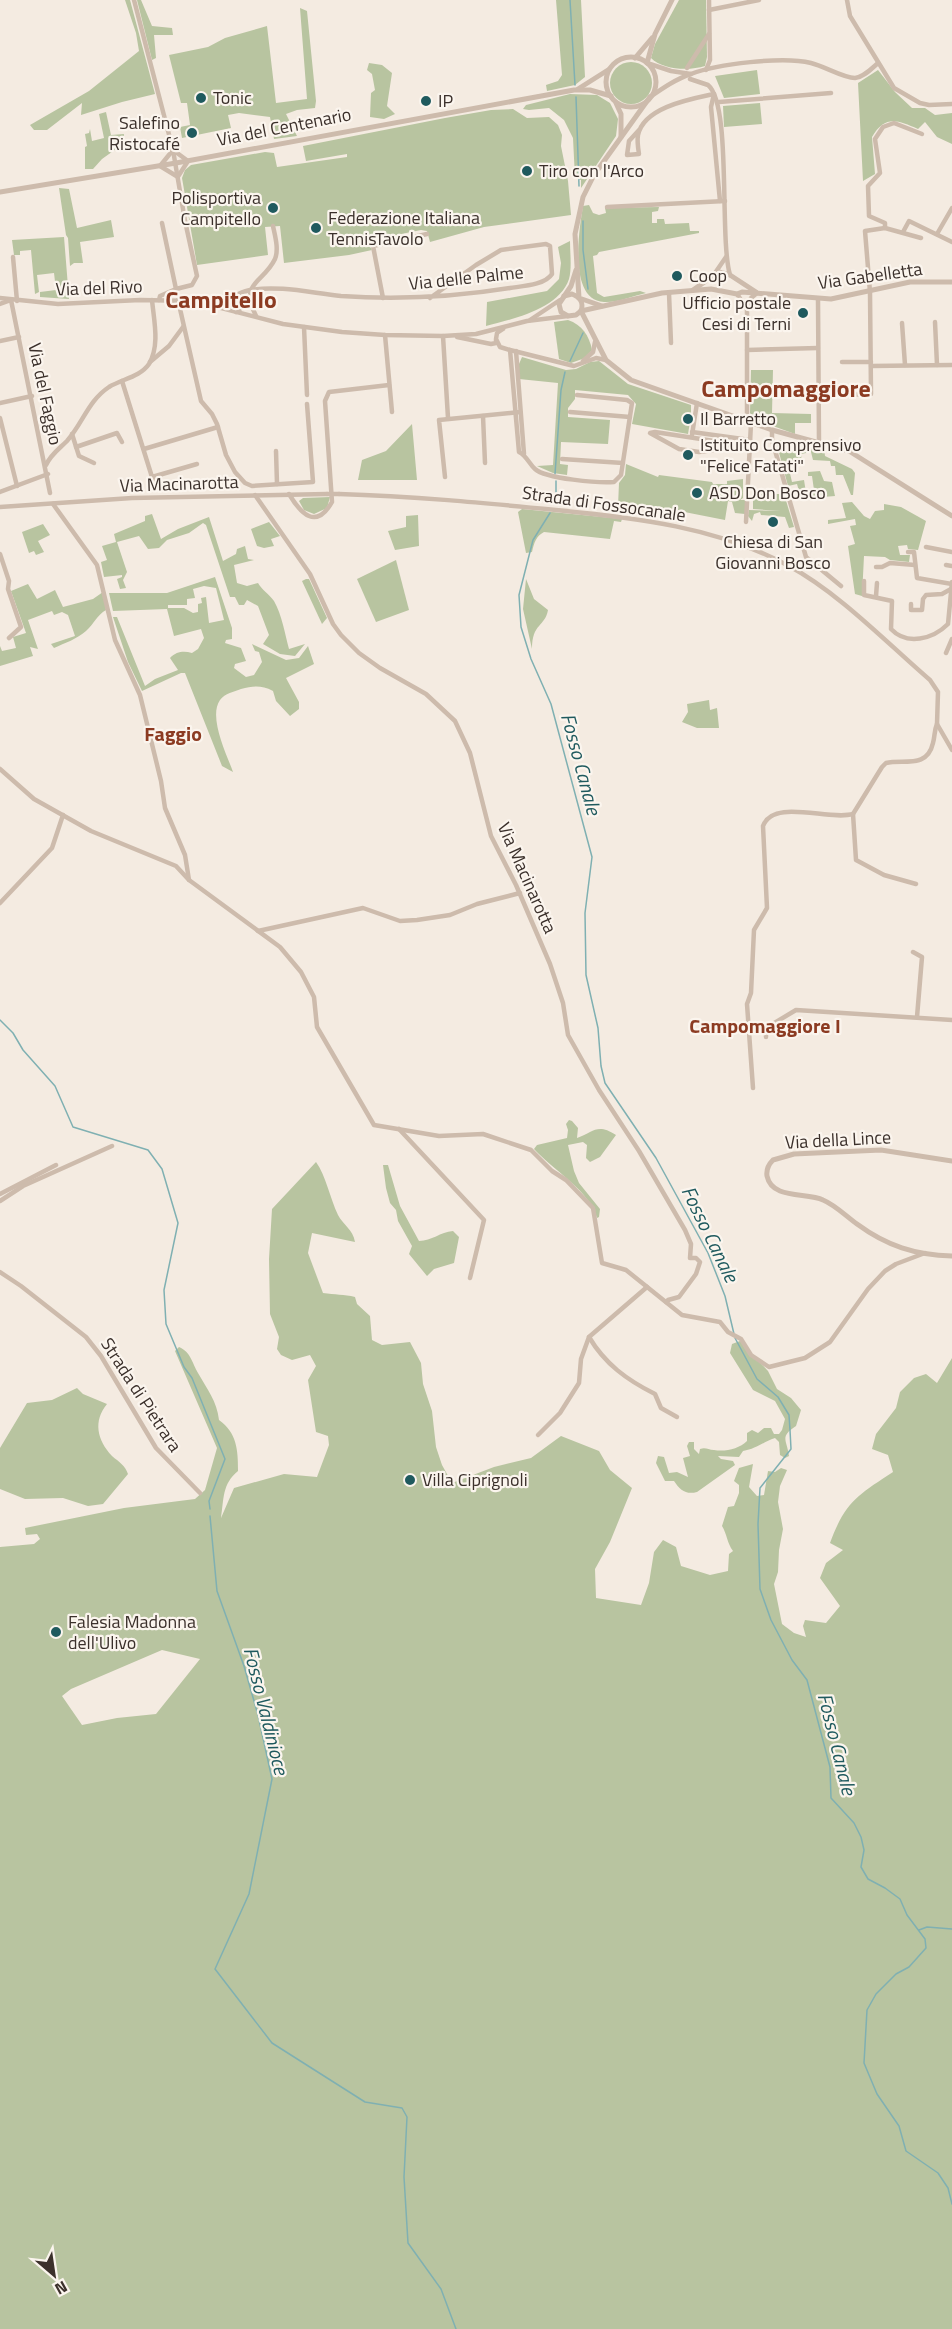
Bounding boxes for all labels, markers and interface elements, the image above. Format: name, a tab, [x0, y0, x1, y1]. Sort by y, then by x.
place label: Tonic	[213, 84, 252, 111]
place label: IP	[438, 87, 453, 114]
marker: Tonic	[194, 91, 208, 105]
marker: IP	[419, 94, 433, 108]
street label: Via del Centenario	[214, 100, 353, 153]
place label: Salefino Ristocafé	[109, 109, 180, 157]
marker: Salefino Ristocafé	[185, 126, 199, 140]
place label: Tiro con l'Arco	[539, 157, 644, 184]
marker: Tiro con l'Arco	[520, 164, 534, 178]
place label: Polisportiva Campitello	[171, 184, 261, 232]
marker: Polisportiva Campitello	[266, 201, 280, 215]
place label: Federazione Italiana TennisTavolo	[328, 204, 480, 252]
marker: Federazione Italiana TennisTavolo	[309, 221, 323, 235]
street label: Via Gabelletta	[816, 255, 924, 296]
street label: Via delle Palme	[407, 258, 525, 297]
place label: Coop	[689, 262, 727, 289]
marker: Coop	[670, 269, 684, 283]
street label: Via del Rivo	[55, 272, 143, 303]
district label: Campitello	[165, 281, 277, 317]
place label: Ufficio postale Cesi di Terni	[682, 289, 791, 337]
marker: Ufficio postale Cesi di Terni	[796, 306, 810, 320]
street label: Via del Faggio	[21, 340, 70, 448]
district label: Campomaggiore	[701, 370, 871, 406]
place label: Il Barretto	[700, 405, 776, 432]
marker: Il Barretto	[681, 412, 695, 426]
place label: Istituito Comprensivo "Felice Fatati"	[700, 431, 861, 479]
marker: Istituito Comprensivo "Felice Fatati"	[681, 448, 695, 462]
street label: Via Macinarotta	[119, 468, 239, 499]
street label: Strada di Fossocanale	[521, 479, 688, 528]
place label: ASD Don Bosco	[709, 479, 826, 506]
marker: ASD Don Bosco	[690, 486, 704, 500]
marker: Chiesa di San Giovanni Bosco	[766, 515, 780, 529]
place label: Chiesa di San Giovanni Bosco	[715, 528, 831, 576]
water label: Fosso Canale	[553, 710, 610, 820]
district label: Faggio	[144, 718, 202, 749]
street label: Via Macinarotta	[491, 818, 564, 938]
district label: Campomaggiore I	[689, 1010, 841, 1041]
street label: Via della Lince	[784, 1123, 892, 1156]
water label: Fosso Canale	[674, 1180, 748, 1289]
street label: Strada di Pietrara	[94, 1332, 189, 1457]
place label: Villa Ciprignoli	[422, 1466, 528, 1493]
marker: Villa Ciprignoli	[403, 1473, 417, 1487]
place label: Falesia Madonna dell'Ulivo	[68, 1608, 196, 1656]
marker: Falesia Madonna dell'Ulivo	[49, 1625, 63, 1639]
water label: Fosso Valdinioce	[236, 1644, 298, 1780]
water label: Fosso Canale	[810, 1690, 866, 1800]
north arrow	[24, 2245, 84, 2305]
text: N	[51, 2275, 72, 2301]

